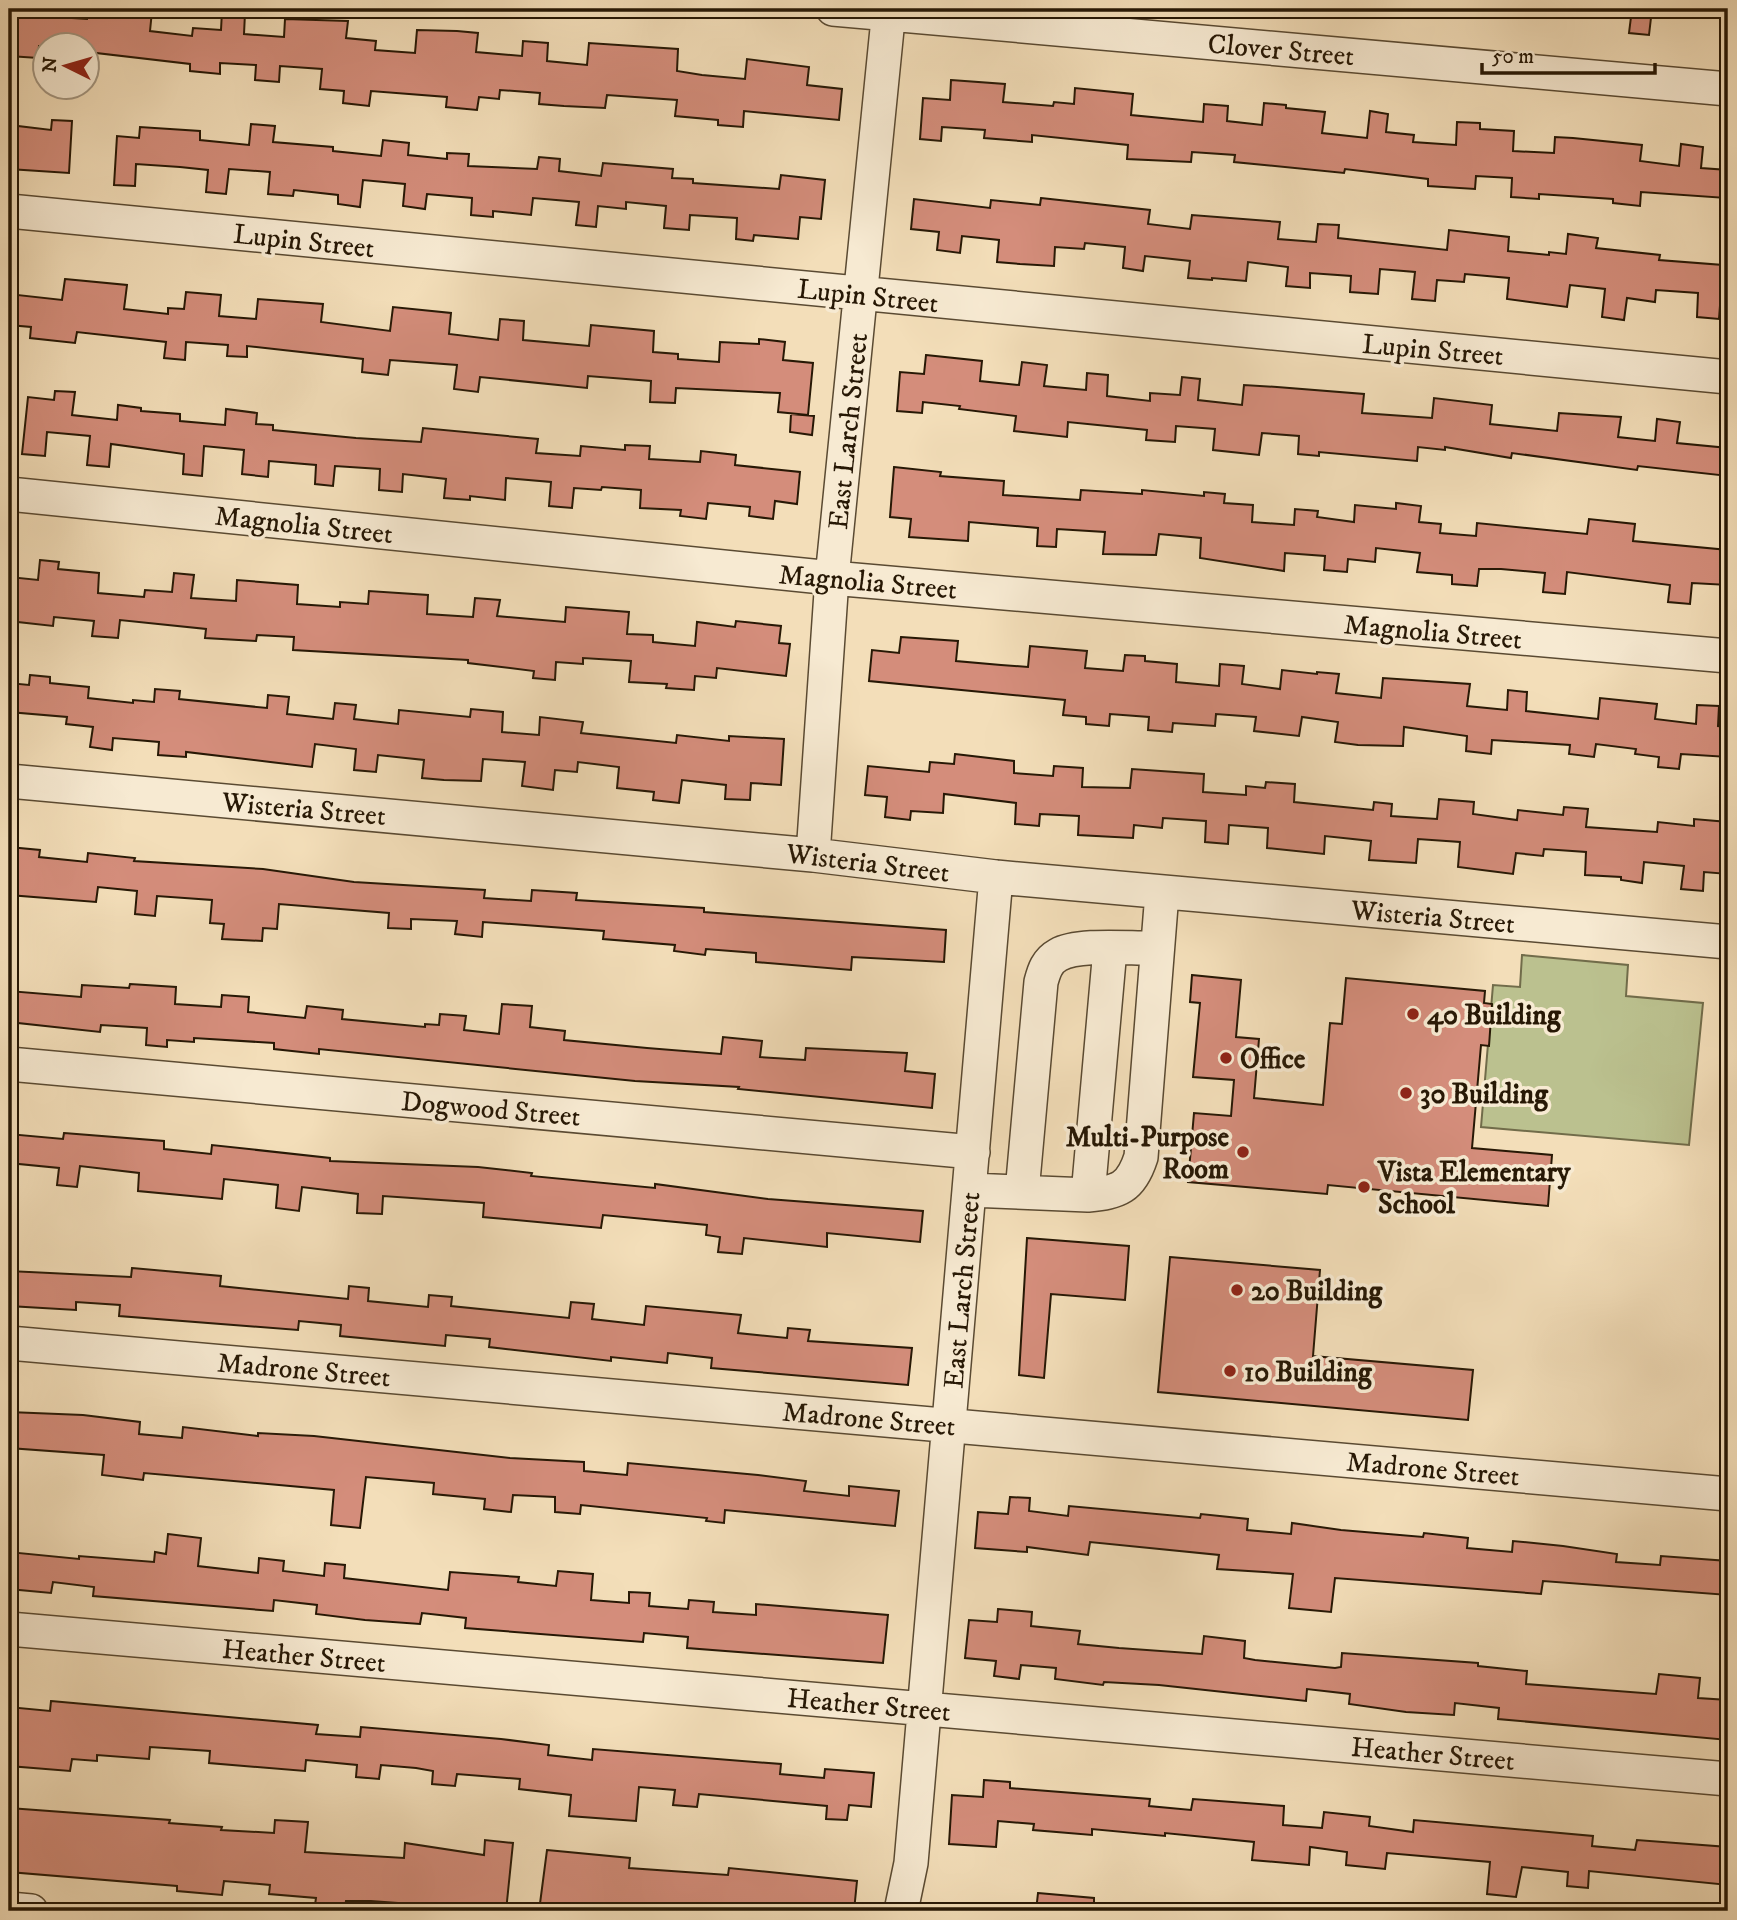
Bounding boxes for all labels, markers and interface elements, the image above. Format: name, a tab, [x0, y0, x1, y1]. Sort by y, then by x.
street label: Clover Street	[1206, 27, 1356, 74]
north arrow	[32, 32, 102, 102]
scale bar	[1482, 32, 1655, 76]
text: 50 m	[1492, 44, 1534, 70]
text: N	[38, 55, 63, 73]
street label: Lupin Street	[231, 217, 376, 266]
street label: Lupin Street	[795, 272, 940, 321]
street label: Lupin Street	[1361, 327, 1505, 374]
street label: East Larch Street	[821, 331, 876, 531]
street label: Magnolia Street	[213, 499, 395, 552]
street label: Magnolia Street	[777, 557, 959, 608]
street label: Magnolia Street	[1342, 607, 1524, 658]
street label: Wisteria Street	[219, 785, 387, 834]
street label: Wisteria Street	[783, 836, 952, 891]
street label: Wisteria Street	[1348, 893, 1516, 942]
place label: 40 Building	[1427, 998, 1562, 1033]
marker: 40 Building	[1405, 1006, 1421, 1022]
place label: Office	[1240, 1042, 1306, 1077]
marker: Office	[1218, 1050, 1234, 1066]
place label: 30 Building	[1420, 1077, 1549, 1112]
street label: Dogwood Street	[400, 1084, 582, 1135]
marker: 30 Building	[1398, 1085, 1414, 1101]
place label: Multi-Purpose Room	[1066, 1120, 1229, 1187]
marker: Multi-Purpose Room	[1235, 1144, 1251, 1160]
place label: Vista Elementary School	[1377, 1155, 1571, 1222]
marker: Vista Elementary School	[1356, 1179, 1372, 1195]
street label: East Larch Street	[936, 1190, 989, 1390]
place label: 20 Building	[1251, 1274, 1384, 1309]
marker: 20 Building	[1229, 1282, 1245, 1298]
street label: Madrone Street	[216, 1345, 392, 1396]
place label: 10 Building	[1244, 1355, 1373, 1390]
marker: 10 Building	[1222, 1363, 1238, 1379]
street label: Madrone Street	[781, 1394, 957, 1445]
street label: Madrone Street	[1345, 1444, 1521, 1495]
street label: Heather Street	[220, 1632, 387, 1681]
street label: Heather Street	[785, 1681, 952, 1730]
street label: Heather Street	[1349, 1730, 1516, 1779]

